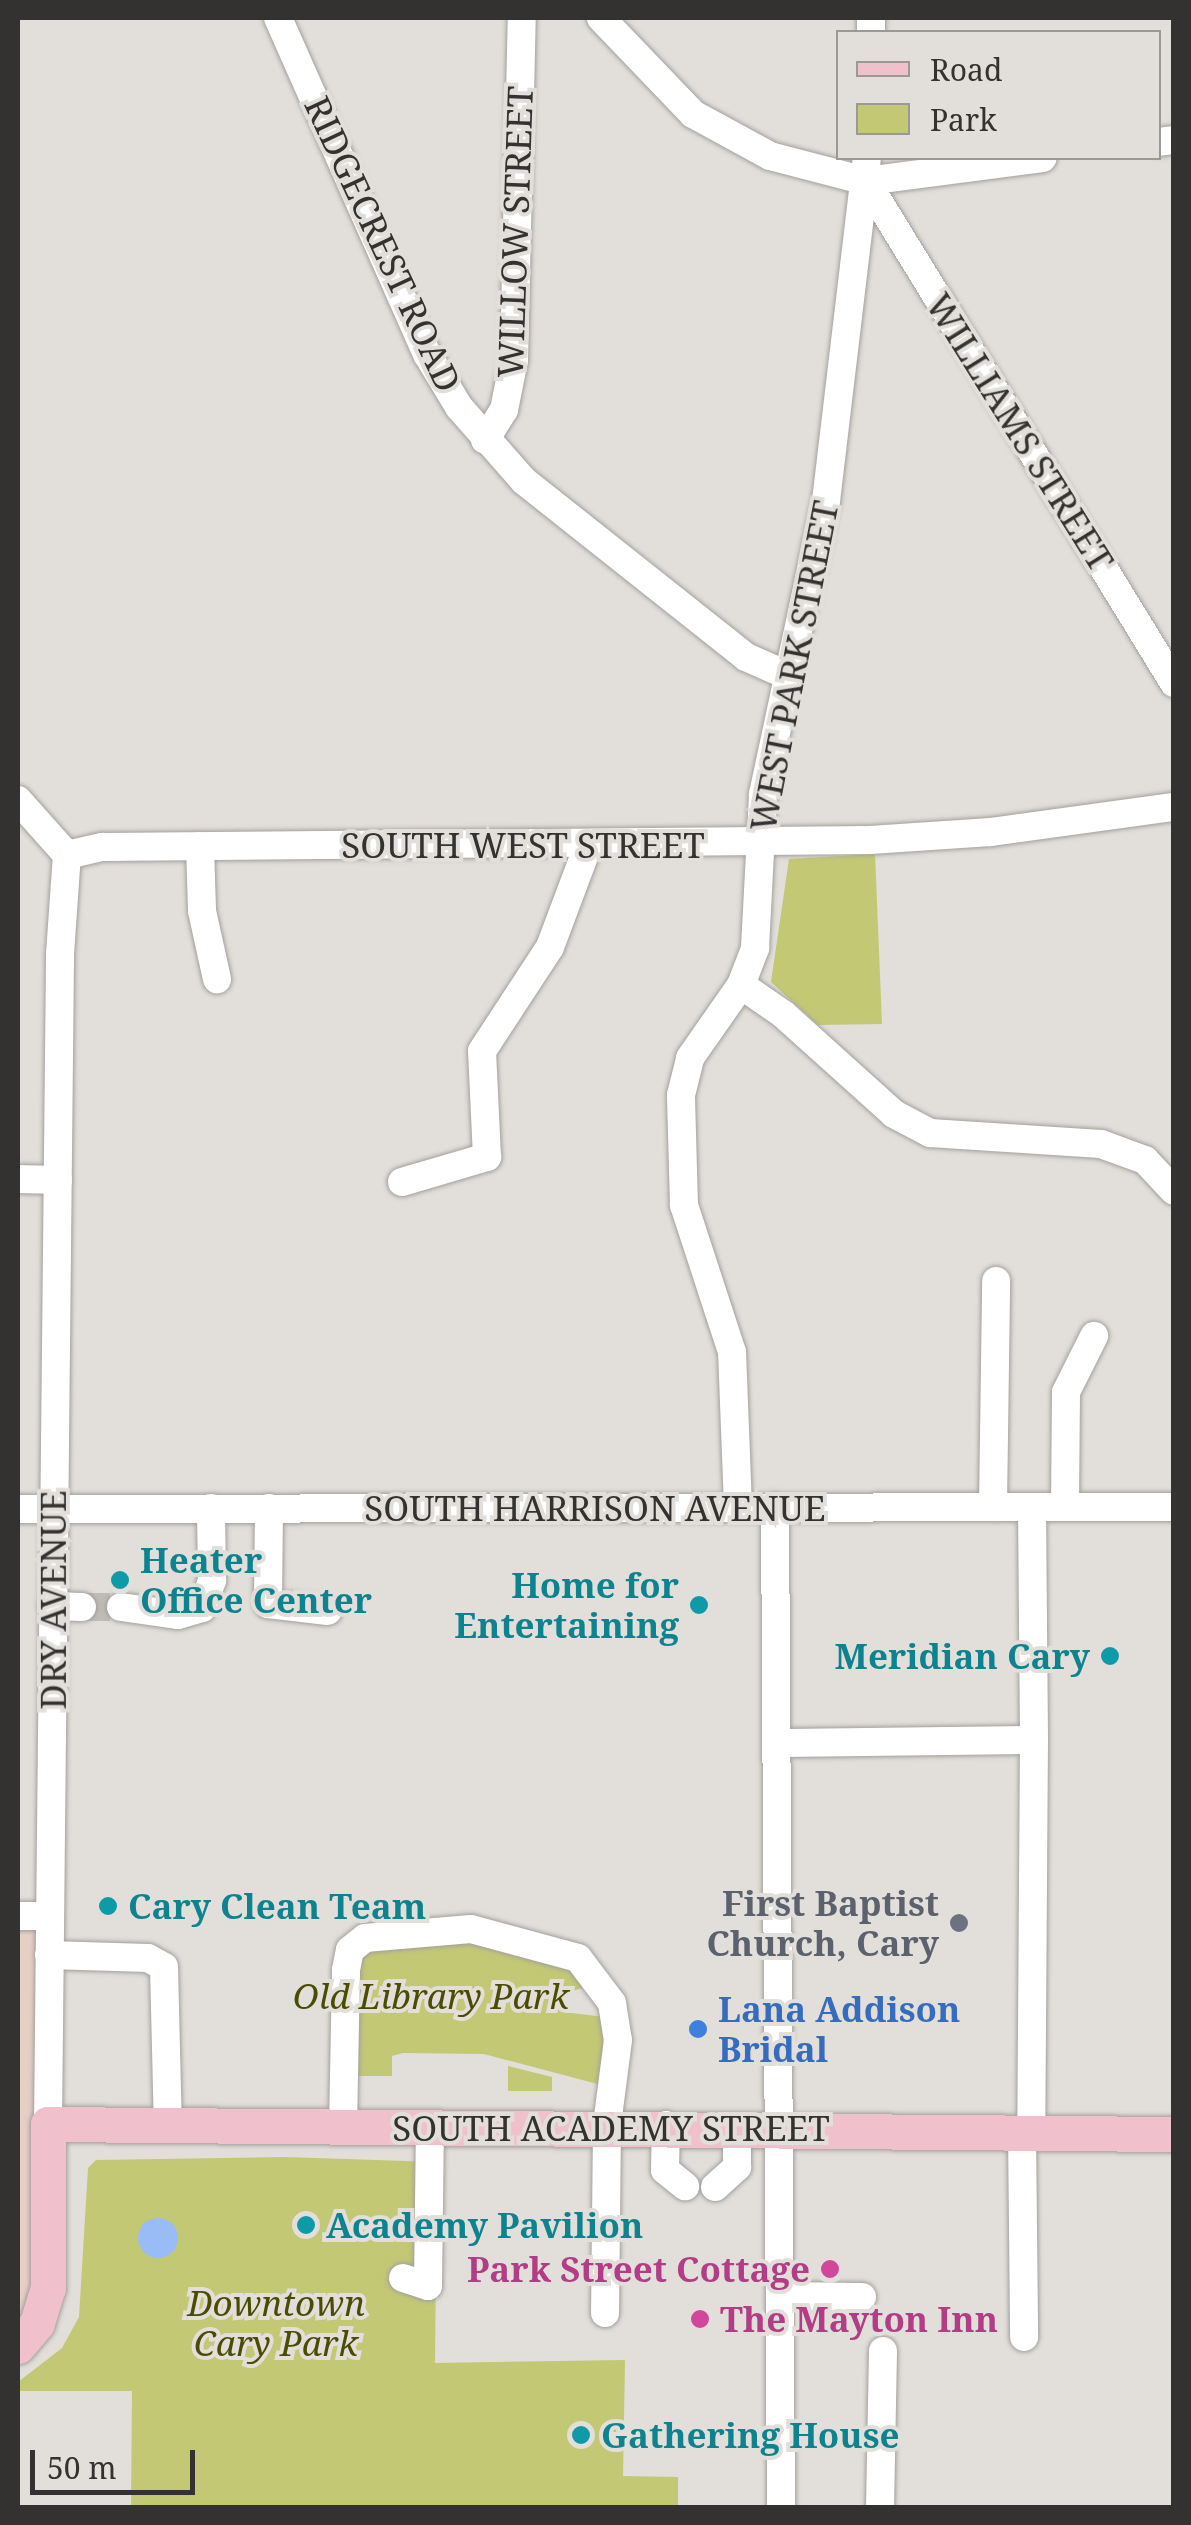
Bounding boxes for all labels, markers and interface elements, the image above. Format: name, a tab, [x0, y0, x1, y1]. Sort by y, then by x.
legend	[836, 30, 1161, 160]
text: Road	[930, 49, 1002, 90]
street label: WILLOW STREET	[489, 85, 541, 379]
street label: RIDGECREST ROAD	[296, 90, 470, 398]
text: Park	[930, 99, 997, 140]
street label: WILLIAMS STREET	[918, 285, 1122, 579]
street label: WEST PARK STREET	[741, 497, 847, 835]
street label: SOUTH WEST STREET	[341, 824, 705, 866]
street label: SOUTH HARRISON AVENUE	[364, 1487, 826, 1529]
street label: DRY AVENUE	[32, 1490, 74, 1710]
place label: Heater Office Center	[140, 1539, 372, 1621]
place label: Home for Entertaining	[454, 1564, 679, 1646]
marker: Heater Office Center	[109, 1569, 131, 1591]
marker: Home for Entertaining	[688, 1594, 710, 1616]
place label: Meridian Cary	[835, 1635, 1090, 1677]
marker: Meridian Cary	[1099, 1645, 1121, 1667]
place label: First Baptist Church, Cary	[706, 1882, 939, 1964]
place label: Cary Clean Team	[128, 1885, 426, 1927]
marker: Cary Clean Team	[97, 1895, 119, 1917]
marker: First Baptist Church, Cary	[948, 1912, 970, 1934]
park label: Old Library Park	[293, 1975, 569, 2017]
place label: Lana Addison Bridal	[718, 1988, 960, 2070]
marker: Lana Addison Bridal	[687, 2018, 709, 2040]
street label: SOUTH ACADEMY STREET	[392, 2107, 830, 2149]
place label: Academy Pavilion	[326, 2204, 643, 2246]
marker: Academy Pavilion	[295, 2214, 317, 2236]
place label: Park Street Cottage	[467, 2248, 810, 2290]
marker: Park Street Cottage	[819, 2258, 841, 2280]
park label: Downtown Cary Park	[187, 2282, 365, 2364]
place label: The Mayton Inn	[720, 2298, 998, 2340]
marker: The Mayton Inn	[689, 2308, 711, 2330]
place label: Gathering House	[601, 2414, 900, 2456]
marker: Gathering House	[570, 2424, 592, 2446]
scale bar	[35, 2430, 200, 2492]
text: 50 m	[47, 2447, 117, 2488]

